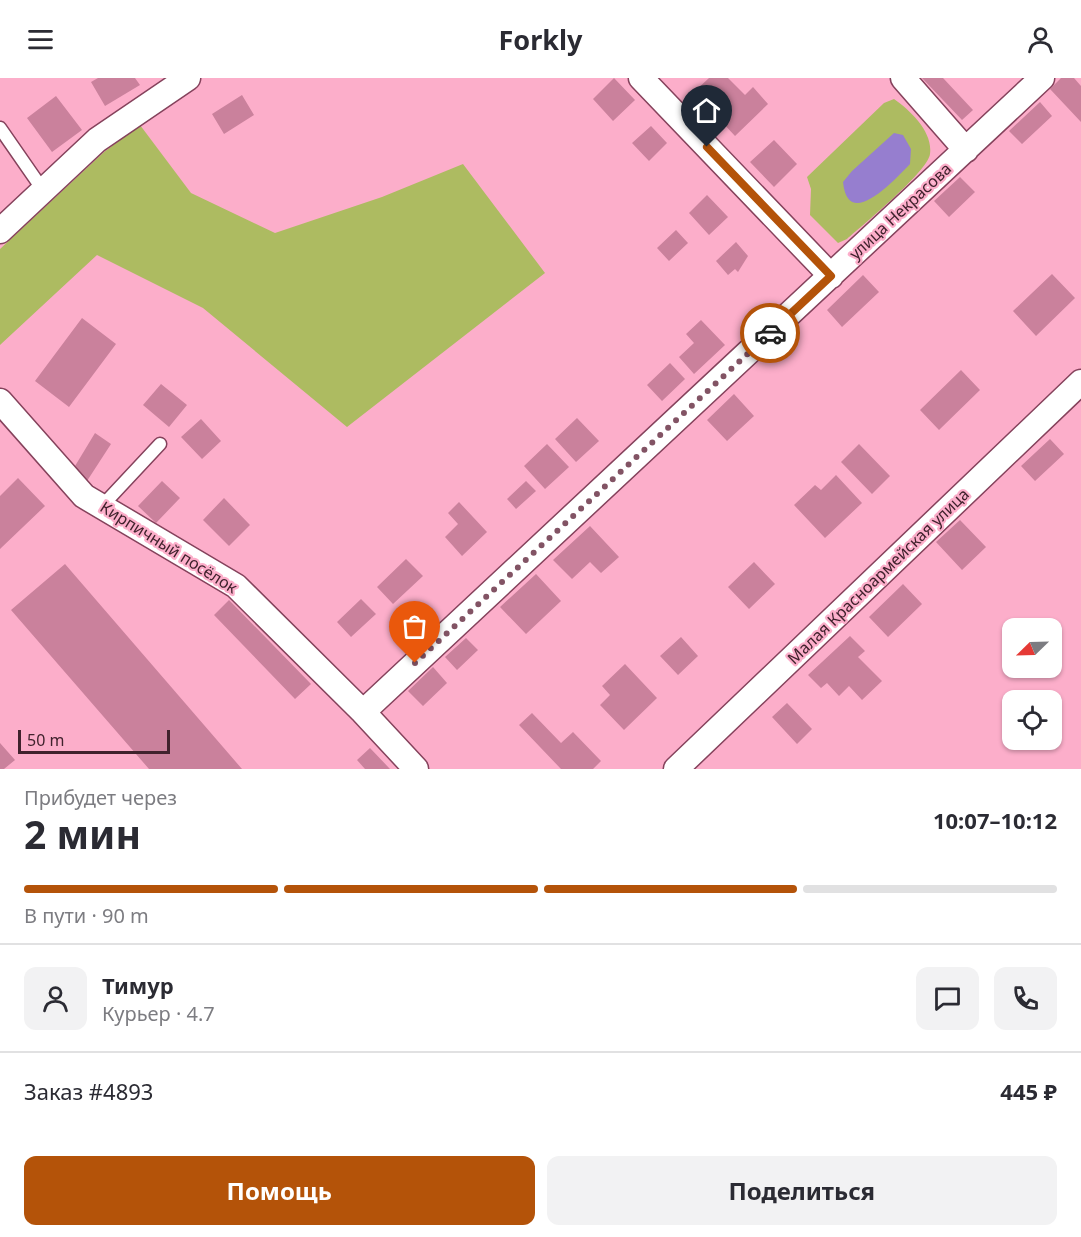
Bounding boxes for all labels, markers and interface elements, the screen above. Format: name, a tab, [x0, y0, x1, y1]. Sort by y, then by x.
text: Forkly	[499, 21, 582, 58]
icon: menu	[24, 23, 57, 56]
icon: person	[1024, 23, 1057, 56]
pin	[681, 85, 732, 147]
icon: home	[690, 94, 723, 127]
street label: улица Некрасова	[844, 158, 956, 264]
courier	[740, 303, 800, 363]
icon: car	[754, 317, 787, 350]
street label: Малая Красноармейская улица	[782, 483, 974, 669]
street label: Кирпичный посёлок	[96, 496, 242, 598]
pin	[389, 601, 440, 663]
icon: bag	[398, 610, 431, 643]
north arrow	[1002, 618, 1062, 678]
map controls	[1002, 618, 1062, 750]
button: locate	[1002, 690, 1062, 750]
scale bar	[18, 727, 170, 754]
text: 50 m	[27, 729, 64, 751]
text: Прибудет через	[24, 784, 177, 811]
text: 10:07–10:12	[933, 805, 1057, 835]
text: 2 мин	[24, 807, 141, 860]
text: В пути · 90 m	[24, 902, 149, 929]
button: person	[24, 967, 87, 1030]
button: chat	[916, 967, 979, 1030]
button: phone	[994, 967, 1057, 1030]
text: Тимур	[102, 970, 174, 1000]
text: Курьер · 4.7	[102, 1000, 215, 1027]
text: Заказ #4893	[24, 1076, 153, 1106]
text: 445 ₽	[1000, 1076, 1057, 1106]
button: Помощь	[24, 1156, 535, 1225]
button: Поделиться	[547, 1156, 1057, 1225]

